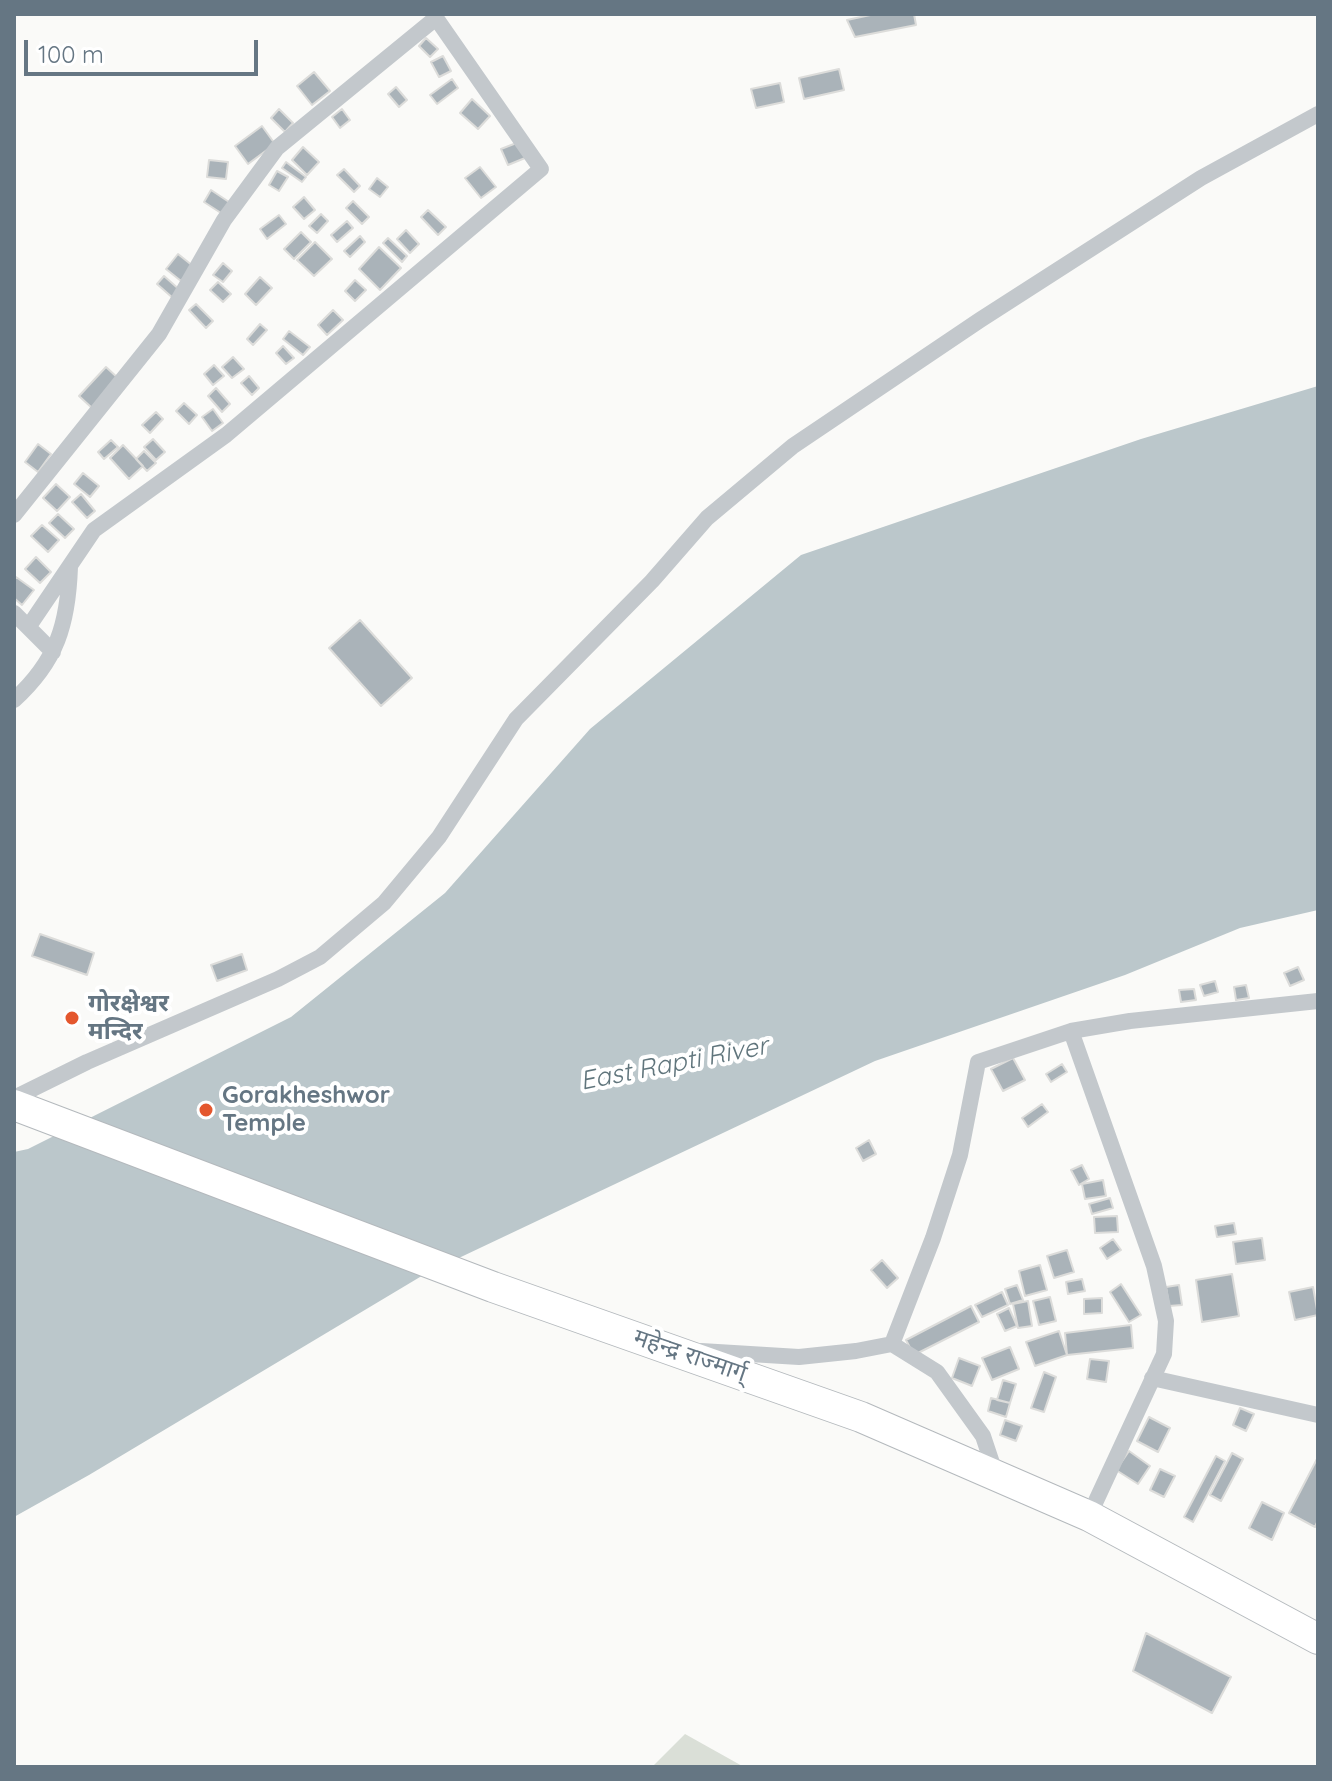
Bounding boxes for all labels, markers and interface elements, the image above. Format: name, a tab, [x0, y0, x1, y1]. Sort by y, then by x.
scale bar	[28, 24, 262, 74]
text: 100 m	[38, 39, 104, 69]
place label: गोरक्षेश्वर मन्दिर	[88, 990, 169, 1046]
marker: गोरक्षेश्वर मन्दिर	[63, 1009, 81, 1027]
water label: East Rapti River	[578, 1031, 770, 1097]
place label: Gorakheshwor Temple	[222, 1082, 390, 1138]
marker: Gorakheshwor Temple	[197, 1101, 215, 1119]
street label: महेन्द्र राज्मार्ग्	[630, 1323, 750, 1389]

